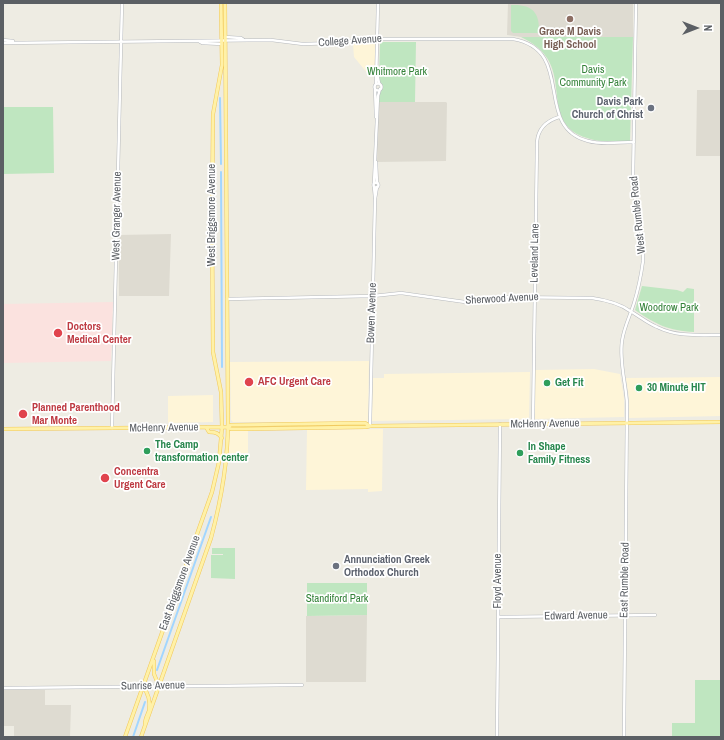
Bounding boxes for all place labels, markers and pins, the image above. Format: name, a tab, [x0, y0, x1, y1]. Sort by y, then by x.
marker: Grace M Davis High School	[565, 14, 575, 24]
place label: Grace M Davis High School	[539, 25, 601, 51]
place label: Davis Park Church of Christ	[572, 95, 643, 121]
marker: Davis Park Church of Christ	[646, 103, 656, 113]
place label: Doctors Medical Center	[67, 320, 131, 346]
marker: Doctors Medical Center	[52, 327, 64, 339]
place label: AFC Urgent Care	[258, 375, 331, 389]
marker: AFC Urgent Care	[243, 376, 255, 388]
place label: Get Fit	[555, 376, 584, 390]
marker: Get Fit	[542, 378, 552, 388]
place label: 30 Minute HIT	[647, 381, 706, 395]
marker: 30 Minute HIT	[634, 383, 644, 393]
place label: Planned Parenthood Mar Monte	[32, 401, 120, 427]
marker: Planned Parenthood Mar Monte	[17, 408, 29, 420]
place label: The Camp transformation center	[155, 438, 248, 464]
place label: In Shape Family Fitness	[528, 440, 590, 466]
marker: The Camp transformation center	[142, 446, 152, 456]
marker: In Shape Family Fitness	[515, 448, 525, 458]
place label: Concentra Urgent Care	[114, 465, 166, 491]
marker: Concentra Urgent Care	[99, 472, 111, 484]
place label: Annunciation Greek Orthodox Church	[344, 553, 430, 579]
marker: Annunciation Greek Orthodox Church	[331, 561, 341, 571]

